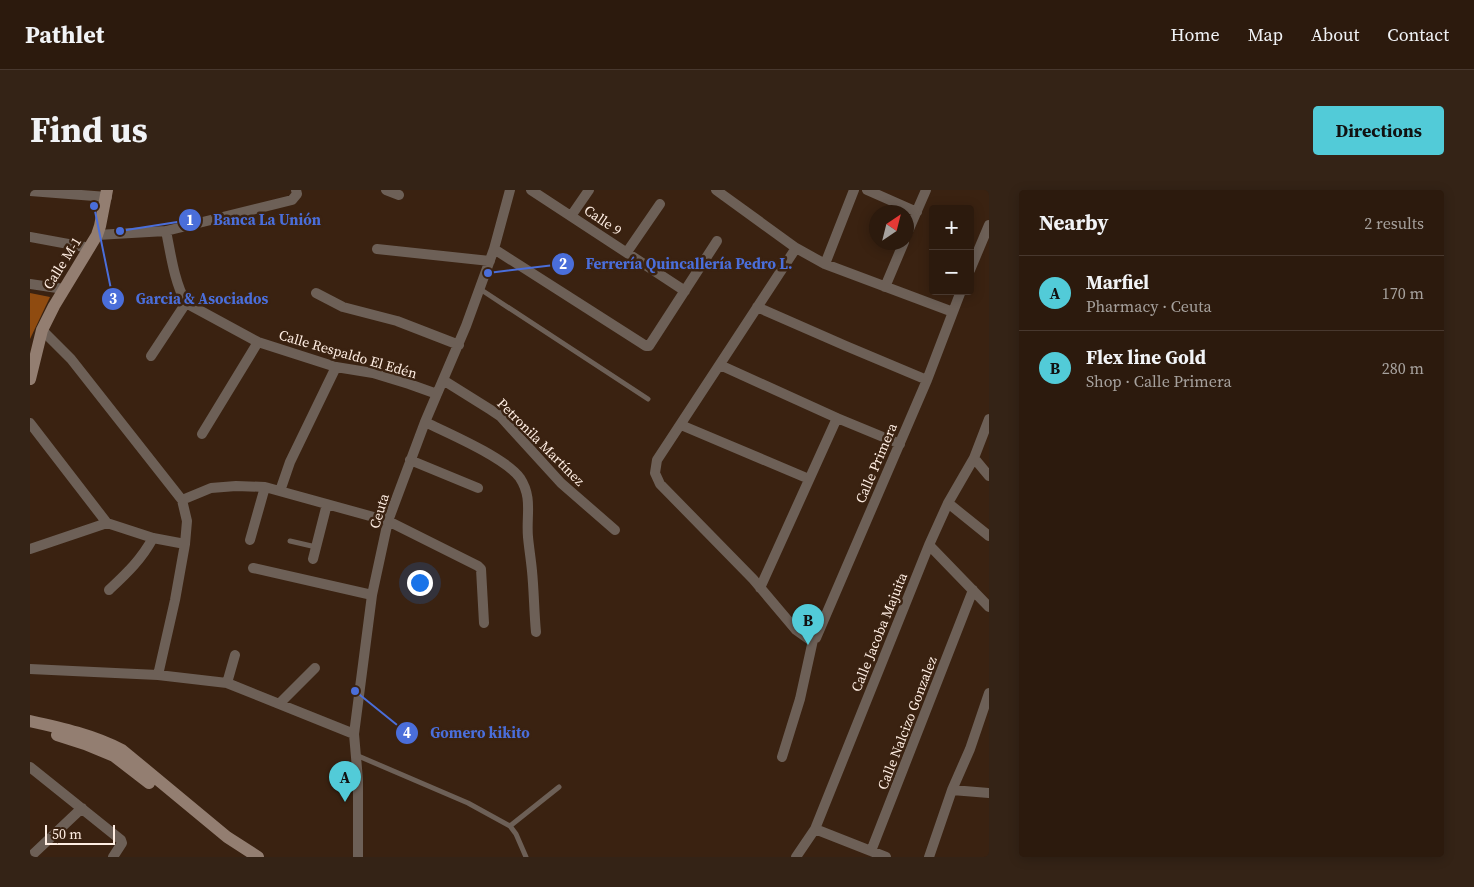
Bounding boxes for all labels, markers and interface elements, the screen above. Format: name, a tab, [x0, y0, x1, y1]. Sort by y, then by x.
text: Pathlet	[25, 18, 104, 51]
text: Home	[1171, 22, 1220, 47]
text: Map	[1248, 22, 1283, 47]
text: About	[1311, 22, 1359, 47]
text: Contact	[1387, 22, 1449, 47]
text: Find us	[30, 106, 148, 154]
button: Directions	[1313, 106, 1444, 155]
street label: Calle 9	[580, 200, 626, 240]
callout: Banca La Unión	[178, 205, 331, 235]
north arrow	[869, 205, 914, 250]
map controls	[929, 205, 974, 295]
button: +	[929, 205, 974, 250]
text: Nearby	[1039, 208, 1109, 237]
text: 1	[186, 209, 194, 230]
text: Banca La Unión	[213, 209, 321, 230]
text: 2 results	[1364, 212, 1424, 234]
street label: Calle M-1	[38, 233, 86, 293]
callout: Ferrería Quincallería Pedro L.	[551, 249, 803, 279]
button: −	[929, 250, 974, 295]
text: 2	[559, 253, 567, 274]
text: Ferrería Quincallería Pedro L.	[586, 253, 792, 274]
text: Marfiel	[1086, 269, 1149, 295]
text: A	[1050, 282, 1060, 304]
text: 170 m	[1382, 282, 1424, 304]
callout: Garcia & Asociados	[101, 284, 278, 314]
text: 3	[109, 288, 117, 309]
text: Garcia & Asociados	[136, 288, 268, 309]
text: Pharmacy · Ceuta	[1086, 295, 1212, 317]
street label: Calle Respaldo El Edén	[277, 325, 420, 383]
text: Flex line Gold	[1086, 344, 1206, 370]
text: B	[1050, 357, 1060, 379]
text: 280 m	[1382, 357, 1424, 379]
text: Shop · Calle Primera	[1086, 370, 1232, 392]
street label: Petronila Martínez	[493, 394, 590, 491]
street label: Calle Primera	[850, 419, 902, 506]
street label: Ceuta	[364, 490, 394, 531]
street label: Calle Jacoba Majuita	[846, 569, 912, 695]
your location	[407, 570, 433, 596]
pin: B	[792, 604, 824, 645]
street label: Calle Nalcizo Gonzalez	[872, 653, 942, 793]
callout: Gomero kikito	[395, 718, 539, 748]
text: 4	[403, 722, 411, 743]
text: Gomero kikito	[430, 722, 530, 743]
pin: A	[329, 761, 361, 802]
scale bar	[45, 822, 115, 845]
text: 50 m	[52, 824, 82, 844]

